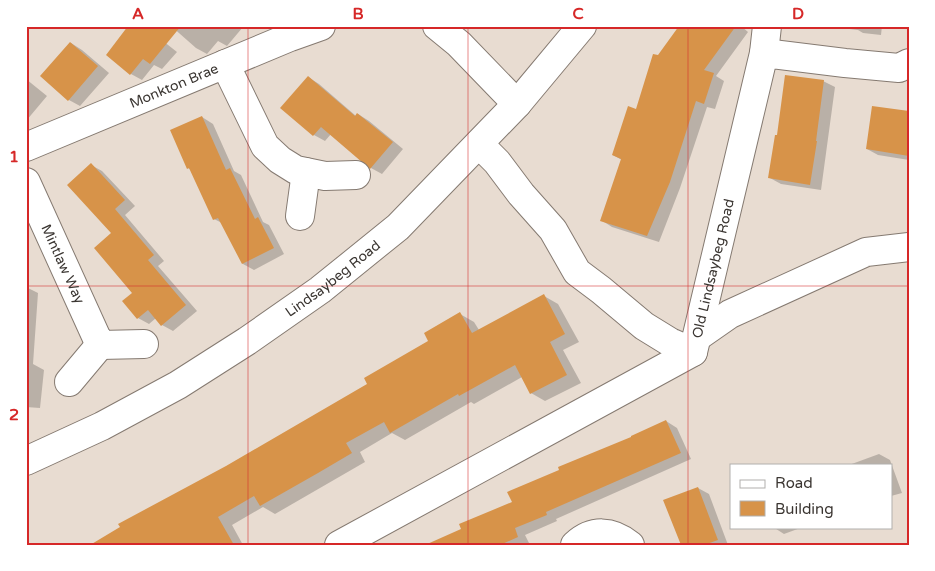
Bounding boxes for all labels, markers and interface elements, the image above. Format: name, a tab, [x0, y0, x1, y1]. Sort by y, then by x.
text: A	[132, 4, 144, 24]
text: B	[352, 4, 364, 24]
text: C	[572, 4, 584, 24]
text: D	[792, 4, 804, 24]
street label: Monkton Brae	[127, 60, 221, 112]
text: 1	[9, 147, 19, 167]
street label: Old Lindsaybeg Road	[689, 197, 738, 340]
street label: Mintlaw Way	[37, 222, 88, 307]
street label: Lindsaybeg Road	[282, 237, 384, 321]
text: 2	[9, 405, 19, 425]
legend	[730, 464, 892, 528]
text: Road	[775, 474, 813, 492]
text: Building	[775, 500, 834, 518]

